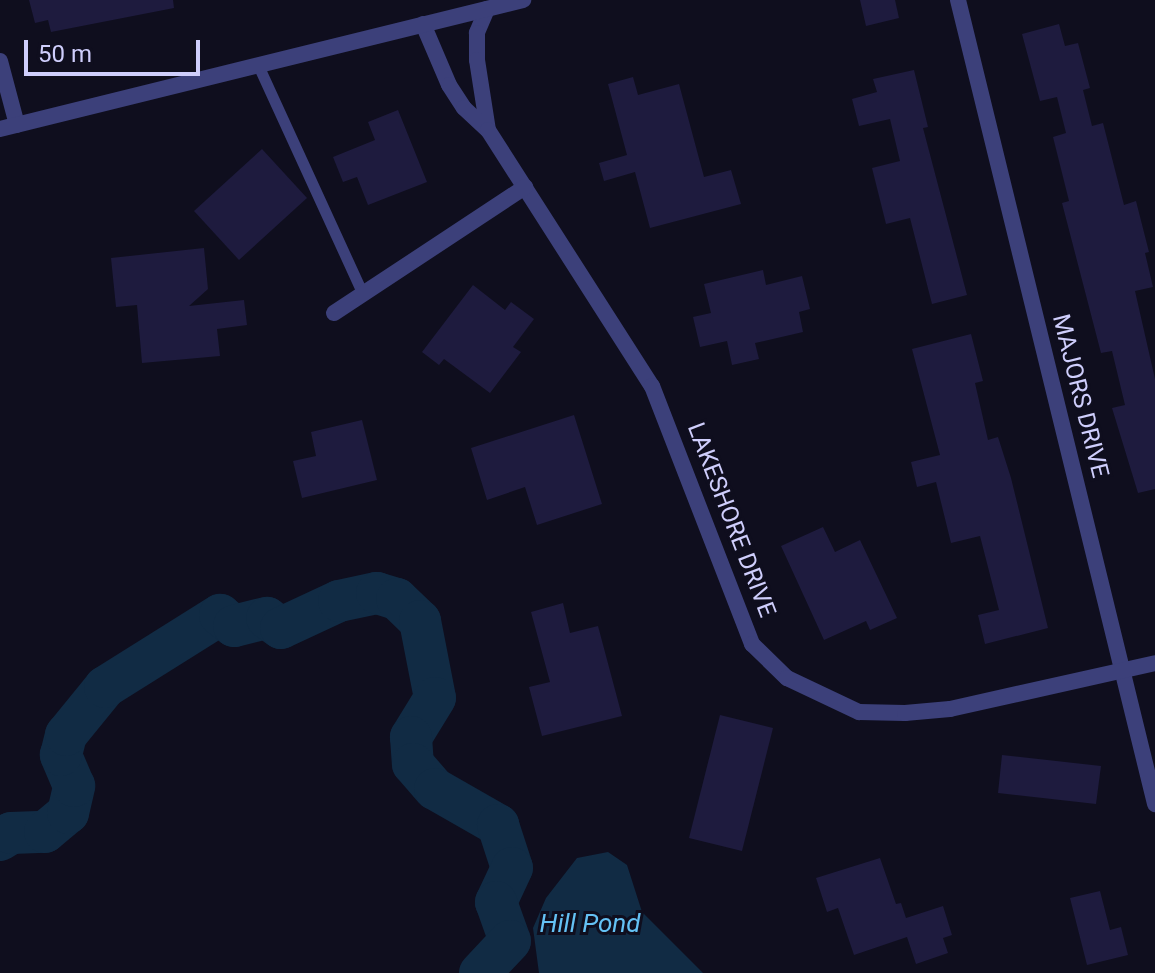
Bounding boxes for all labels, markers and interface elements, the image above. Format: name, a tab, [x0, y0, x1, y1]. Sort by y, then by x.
scale bar	[28, 24, 204, 74]
text: 50 m	[38, 40, 92, 68]
street label: MAJORS DRIVE	[1046, 311, 1114, 481]
street label: LAKESHORE DRIVE	[681, 419, 781, 621]
water label: Hill Pond	[539, 908, 641, 940]

